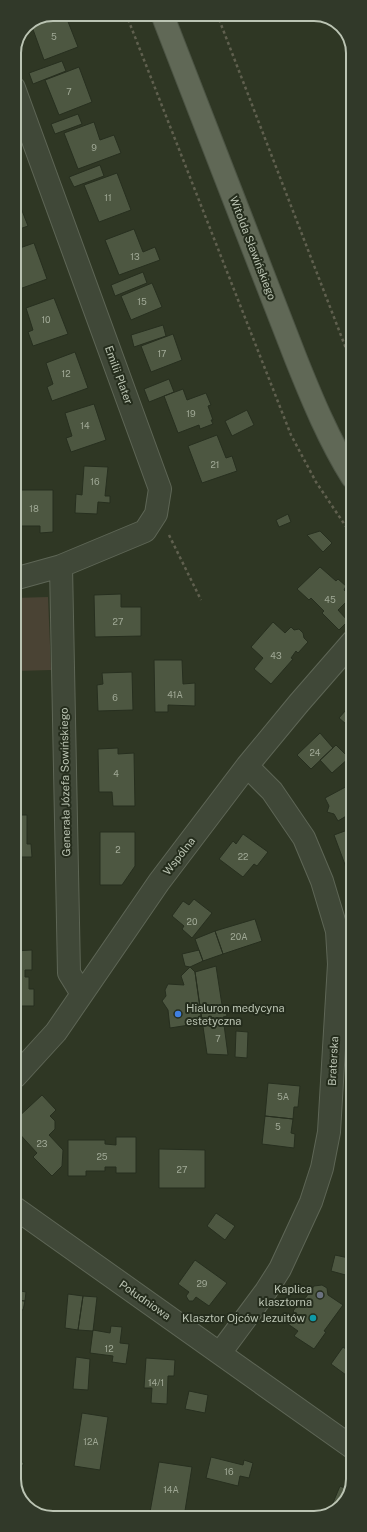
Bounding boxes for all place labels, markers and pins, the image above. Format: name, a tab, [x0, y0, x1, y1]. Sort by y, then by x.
place label: Hialuron medycyna estetyczna	[186, 1002, 285, 1027]
marker: Hialuron medycyna estetyczna	[173, 1009, 183, 1019]
place label: Kaplica klasztorna	[259, 1283, 312, 1308]
marker: Kaplica klasztorna	[315, 1290, 325, 1300]
place label: Klasztor Ojców Jezuitów	[182, 1312, 305, 1324]
marker: Klasztor Ojców Jezuitów	[308, 1313, 318, 1323]

